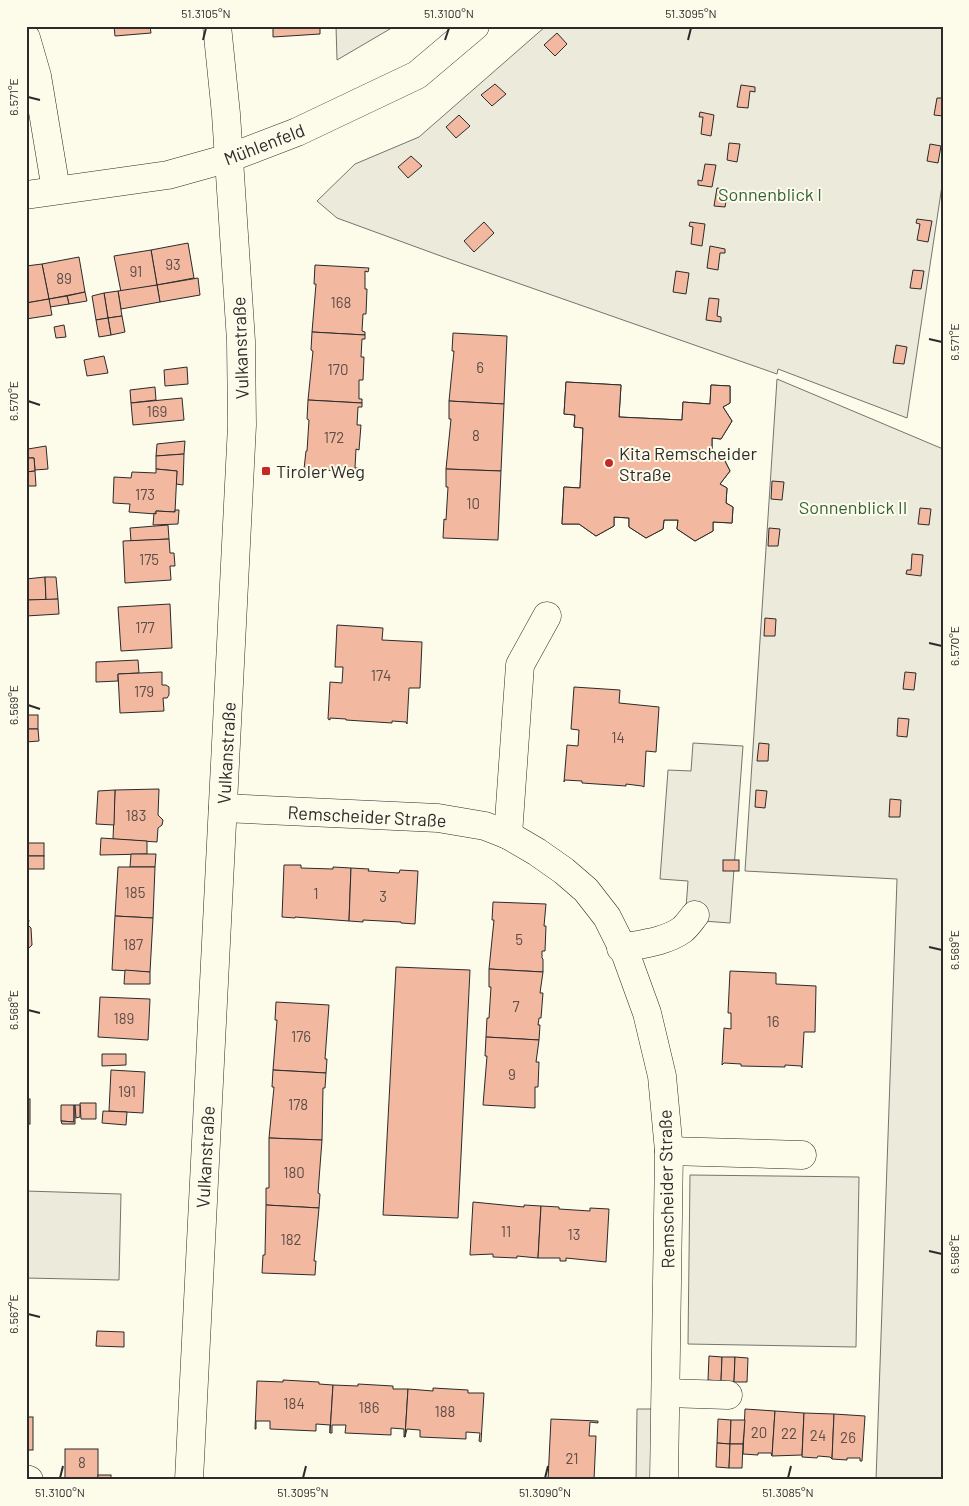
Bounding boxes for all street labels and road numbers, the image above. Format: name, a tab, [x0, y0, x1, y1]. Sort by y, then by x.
street label: Mühlenfeld	[220, 119, 308, 169]
street label: Vulkanstraße	[227, 296, 253, 400]
street label: Vulkanstraße	[212, 701, 240, 805]
street label: Remscheider Straße	[287, 801, 447, 831]
street label: Vulkanstraße	[191, 1105, 219, 1209]
street label: Remscheider Straße	[654, 1109, 678, 1269]

